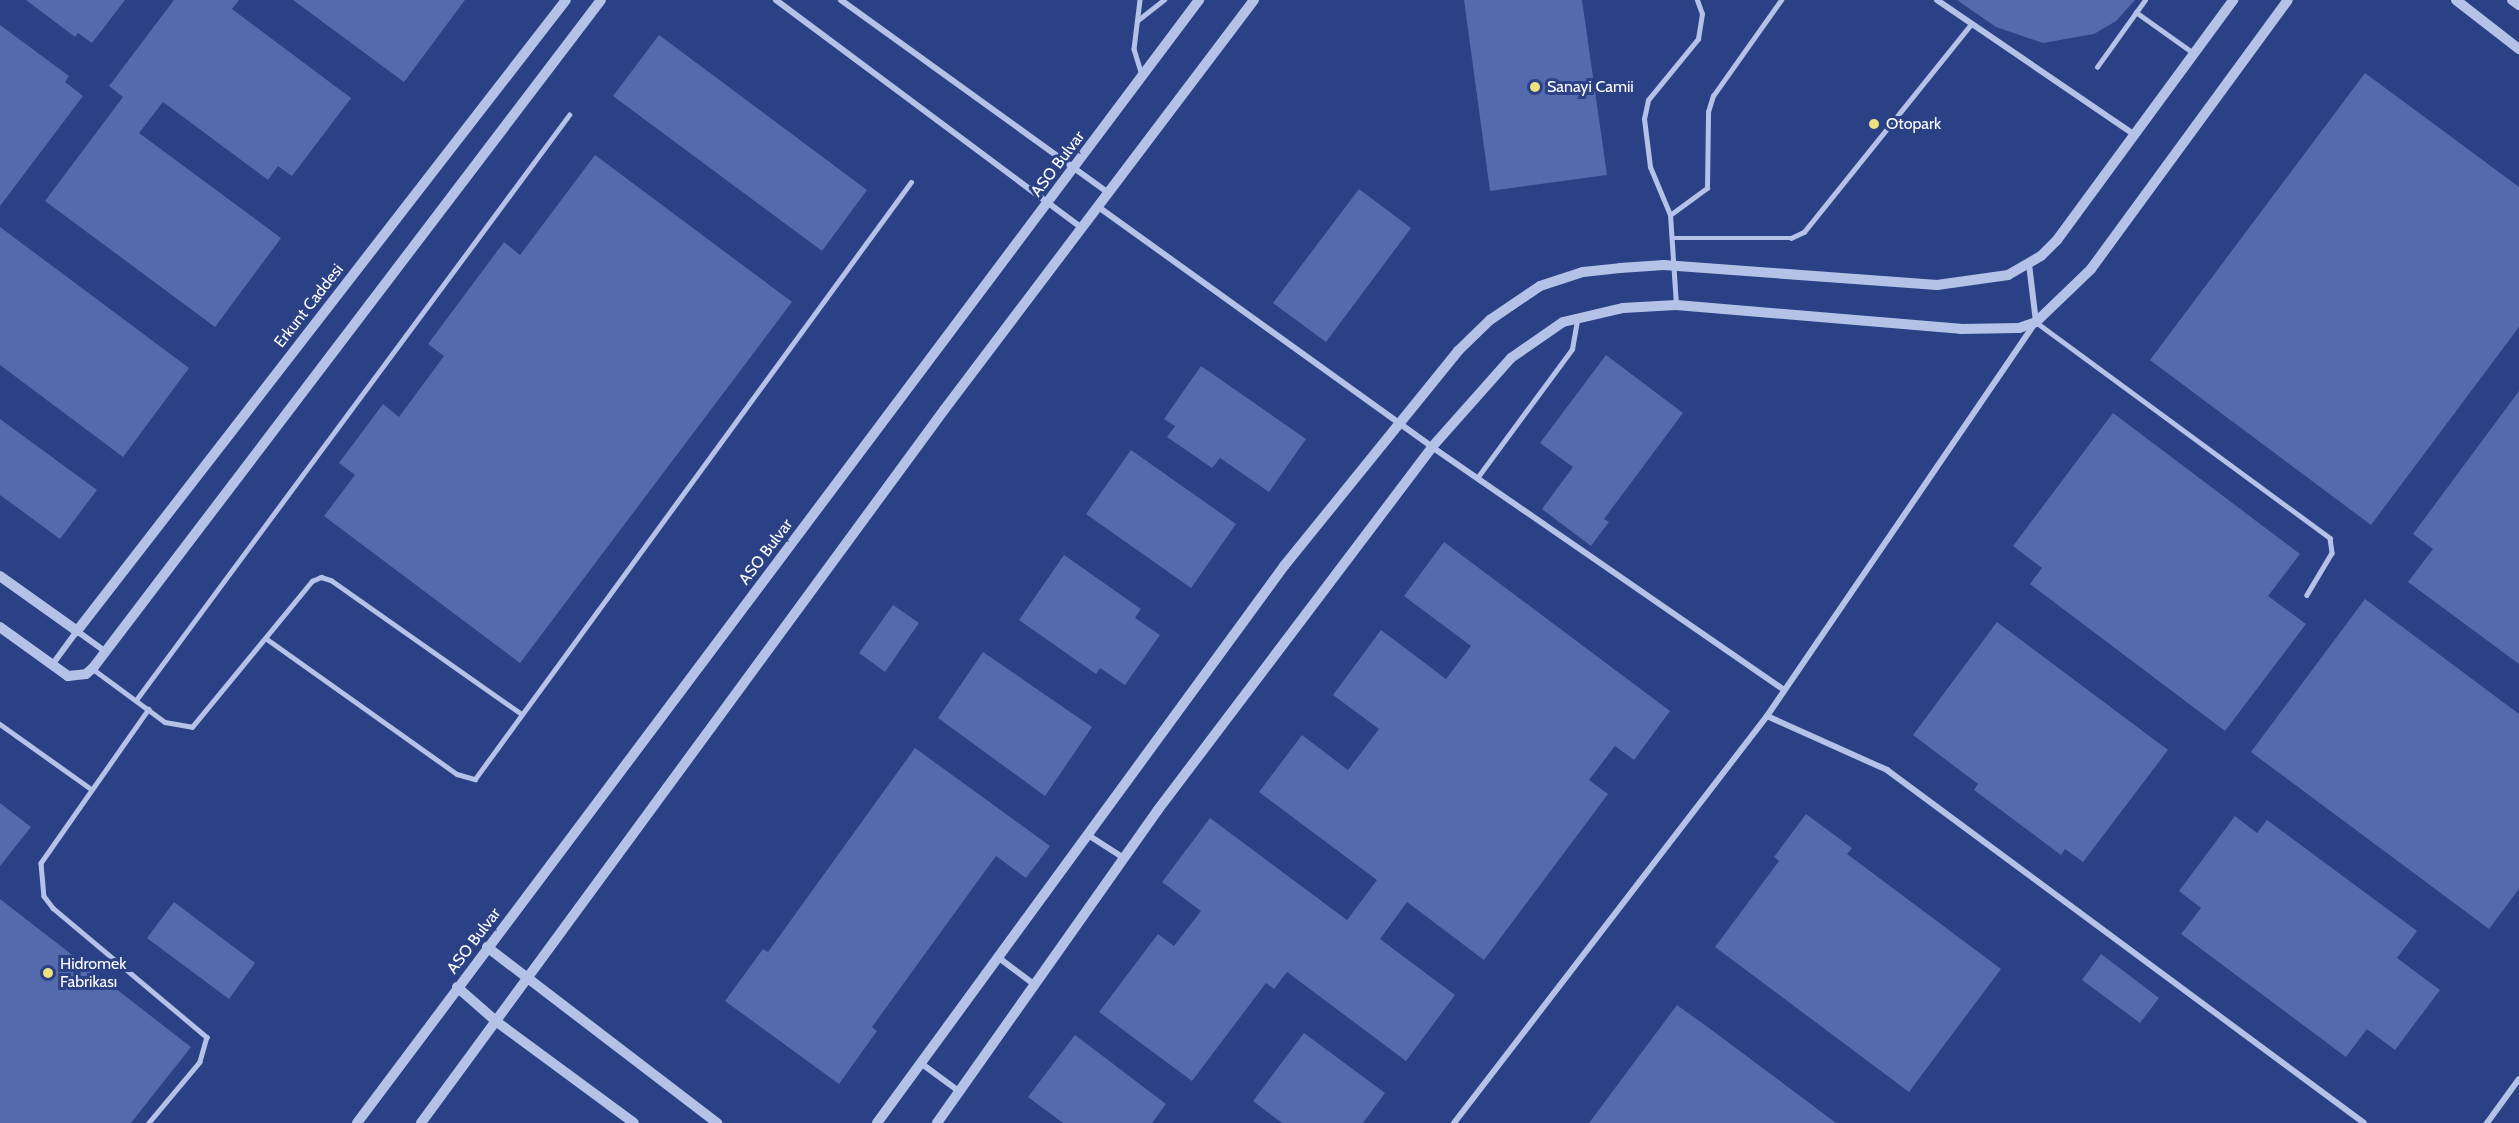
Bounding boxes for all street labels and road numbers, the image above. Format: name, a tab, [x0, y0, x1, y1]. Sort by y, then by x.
street label: ASO Bulvar	[1027, 127, 1089, 201]
street label: Erkunt Caddesi	[270, 260, 348, 352]
street label: ASO Bulvar	[735, 515, 797, 589]
street label: ASO Bulvar	[443, 904, 505, 978]

